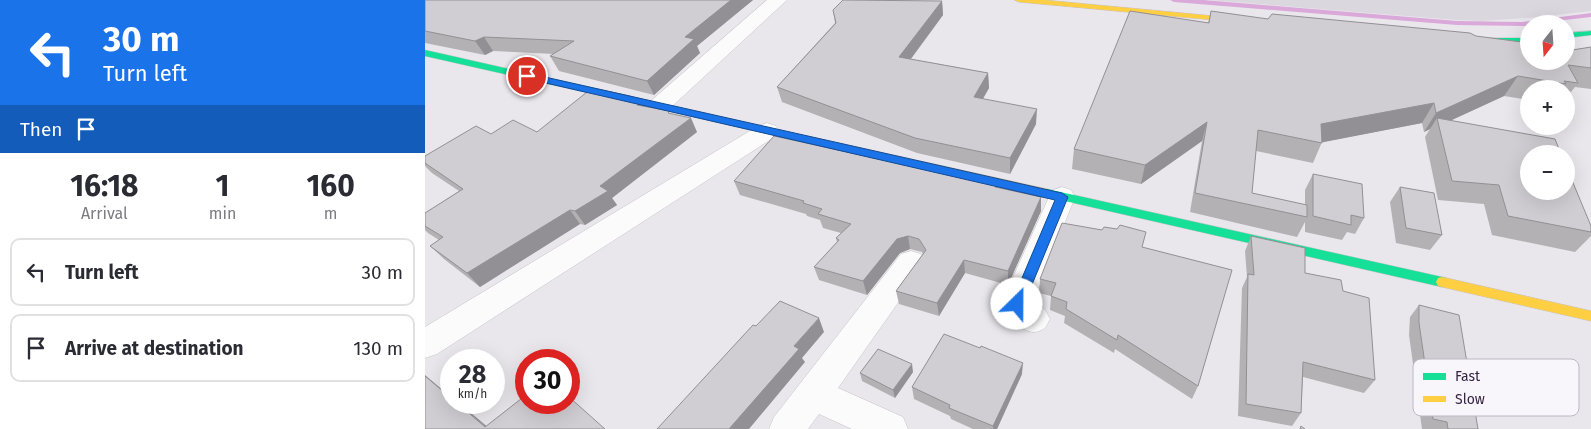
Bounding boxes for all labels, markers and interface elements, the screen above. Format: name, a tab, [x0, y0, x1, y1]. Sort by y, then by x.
north arrow	[1520, 15, 1575, 70]
map controls	[1520, 15, 1575, 200]
text: 30 m	[103, 18, 180, 60]
icon: left	[20, 20, 85, 85]
pin	[506, 55, 548, 97]
text: Turn left	[103, 60, 187, 87]
icon: arrive	[513, 62, 541, 90]
button: +	[1520, 80, 1575, 135]
icon: arrive	[72, 115, 100, 143]
text: Then	[20, 118, 62, 141]
button: −	[1520, 145, 1575, 200]
text: 16:18	[70, 168, 139, 204]
text: 1	[216, 168, 229, 204]
text: 160	[306, 168, 355, 204]
text: Arrival	[81, 204, 128, 223]
text: min	[209, 204, 236, 223]
text: m	[324, 204, 338, 223]
icon: left	[22, 258, 50, 286]
text: Turn left	[65, 261, 139, 284]
text: 30 m	[362, 261, 403, 284]
position arrow	[990, 277, 1042, 329]
icon: arrive	[22, 334, 50, 362]
text: Arrive at destination	[65, 337, 244, 360]
text: 130 m	[353, 337, 403, 360]
speed limit sign: 30	[515, 349, 580, 414]
legend	[1413, 359, 1579, 416]
text: 28	[459, 360, 486, 390]
text: Fast	[1455, 368, 1481, 385]
text: km/h	[458, 387, 487, 401]
text: Slow	[1455, 391, 1485, 408]

